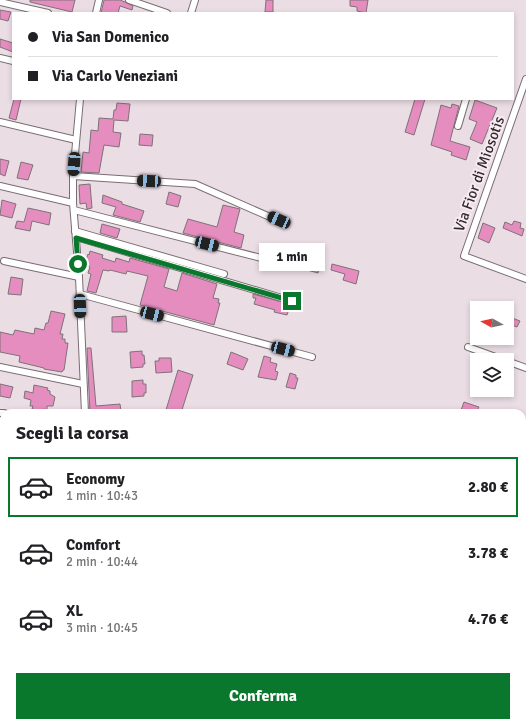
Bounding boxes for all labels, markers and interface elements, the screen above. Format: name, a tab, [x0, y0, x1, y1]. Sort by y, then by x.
text: Via San Domenico	[52, 28, 169, 46]
text: Via Carlo Veneziani	[52, 67, 178, 85]
street label: Via Fior di Miosotis	[450, 113, 508, 234]
car	[67, 152, 81, 176]
car	[137, 174, 161, 188]
car	[266, 210, 292, 230]
car	[194, 235, 220, 253]
callout: 1 min	[259, 243, 325, 271]
text: 1 min	[276, 249, 308, 265]
route start	[69, 255, 87, 273]
route end	[283, 292, 301, 310]
car	[74, 294, 86, 318]
north arrow	[470, 301, 514, 345]
map controls	[470, 301, 514, 397]
car	[139, 305, 165, 323]
car	[270, 340, 296, 358]
button: layers	[470, 353, 514, 397]
text: Scegli la corsa	[16, 422, 129, 444]
icon: car	[18, 469, 54, 505]
text: Economy	[66, 470, 125, 488]
text: 2.80 €	[468, 478, 508, 496]
text: 1 min · 10:43	[66, 488, 138, 504]
icon: car	[18, 535, 54, 571]
text: Comfort	[66, 536, 120, 554]
text: 3.78 €	[468, 544, 508, 562]
text: 2 min · 10:44	[66, 554, 138, 570]
icon: car	[18, 601, 54, 637]
text: XL	[66, 602, 83, 620]
text: 4.76 €	[468, 610, 508, 628]
text: 3 min · 10:45	[66, 620, 138, 636]
button: Conferma	[16, 673, 510, 719]

